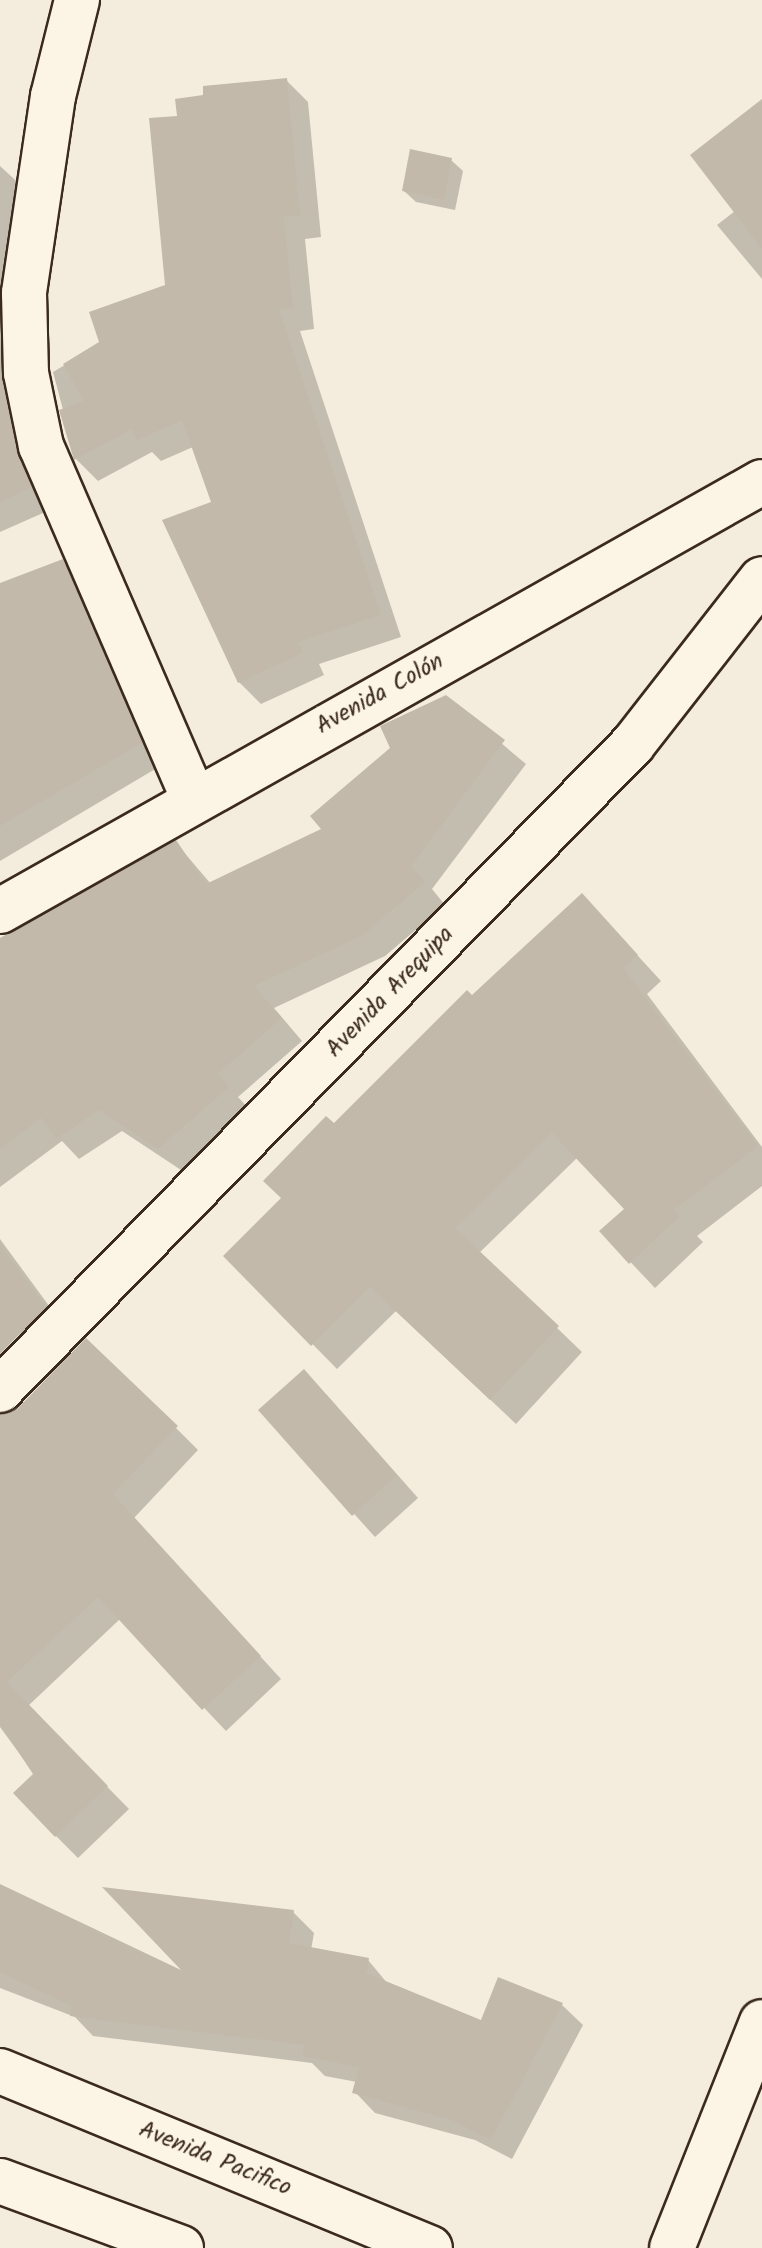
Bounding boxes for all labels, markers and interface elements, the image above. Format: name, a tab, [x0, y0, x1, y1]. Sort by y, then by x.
street label: Avenida Colón	[311, 647, 449, 741]
street label: Avenida Arequipa	[320, 920, 460, 1064]
street label: Avenida Pacifico	[135, 2115, 295, 2203]

